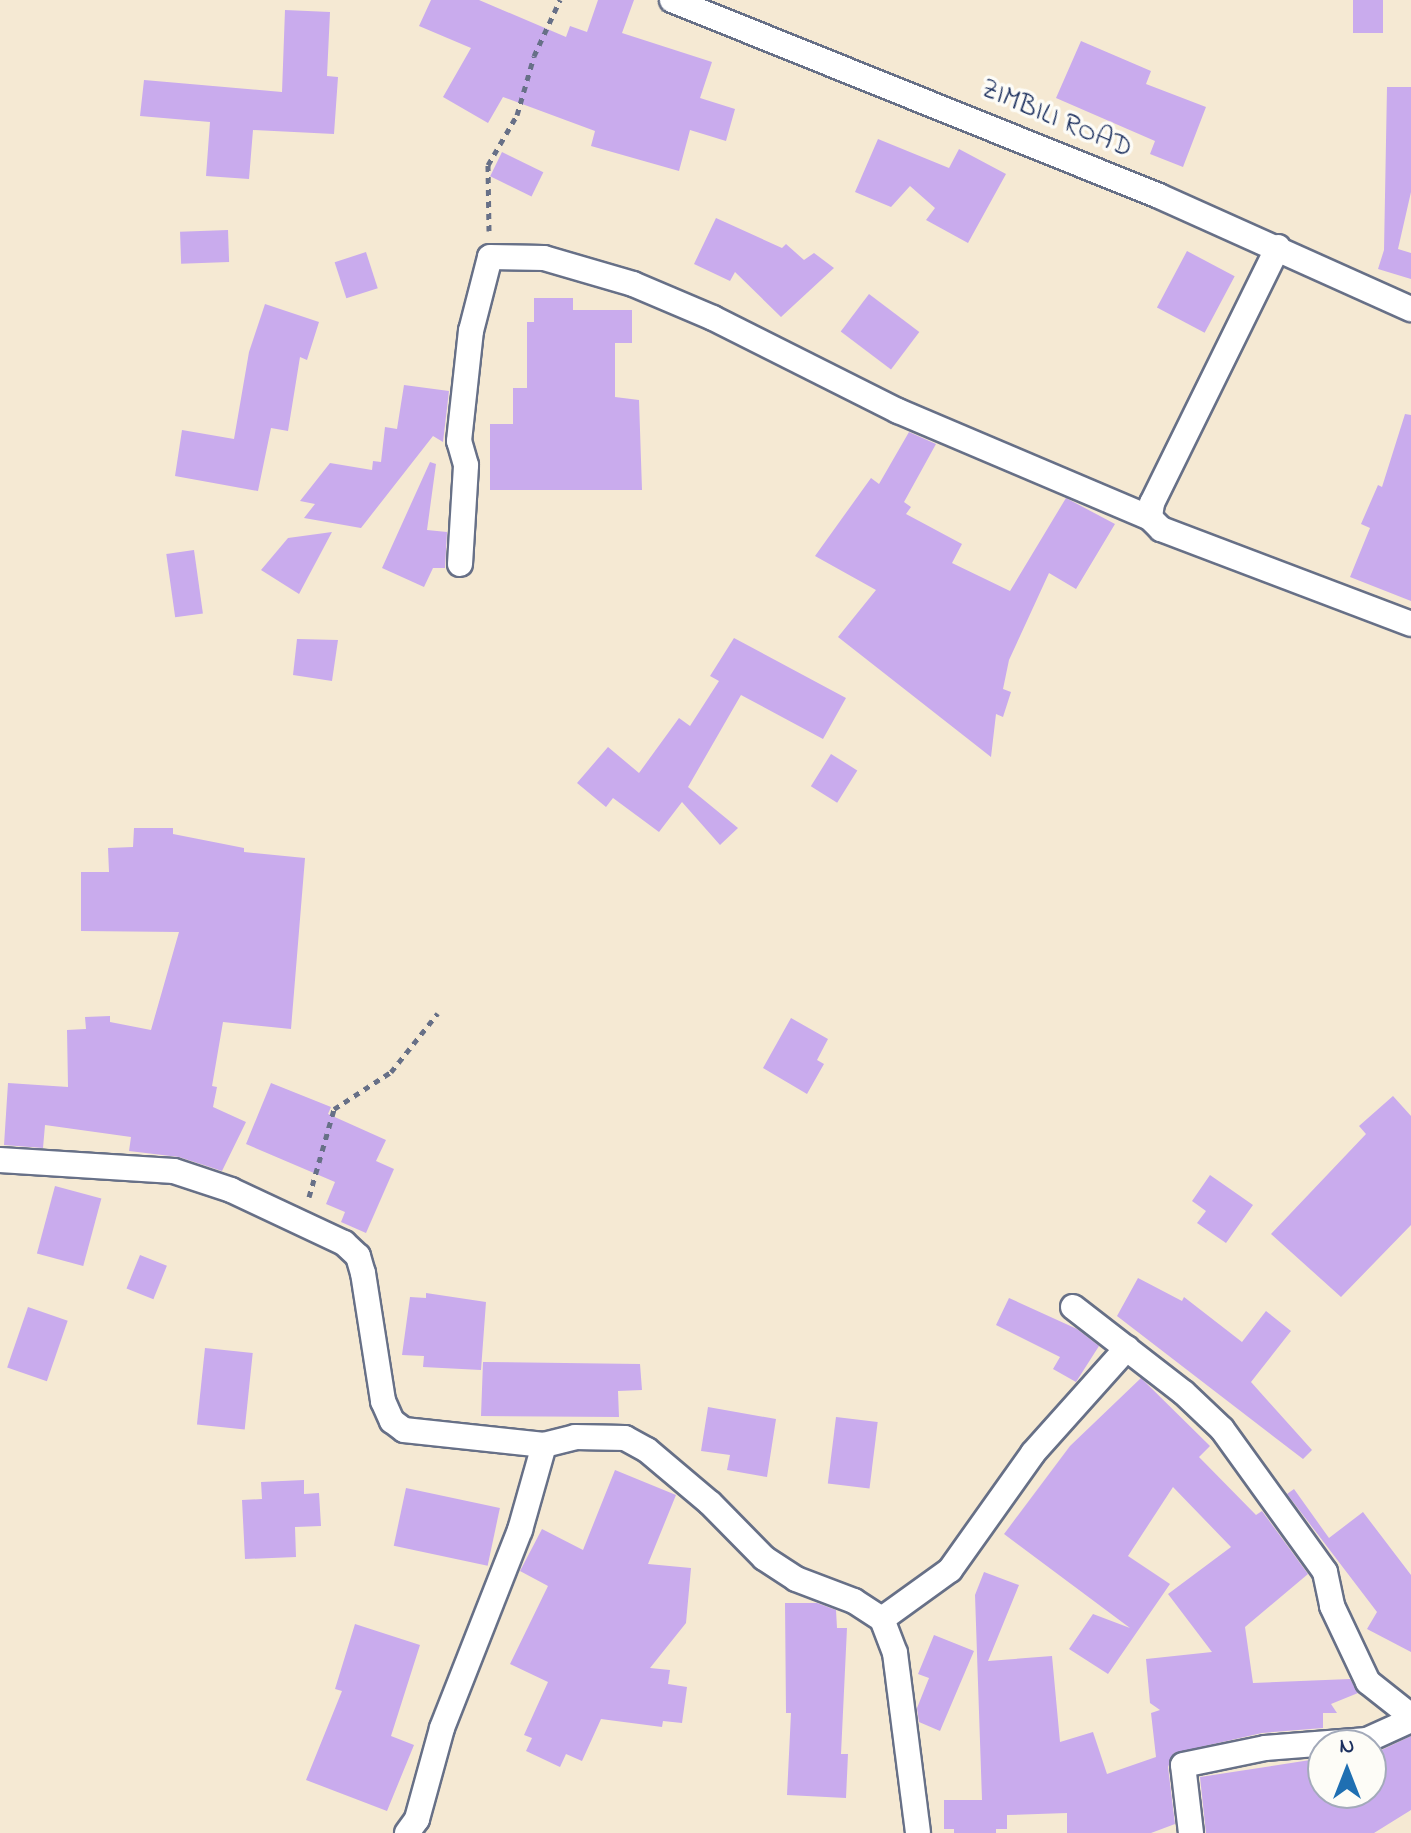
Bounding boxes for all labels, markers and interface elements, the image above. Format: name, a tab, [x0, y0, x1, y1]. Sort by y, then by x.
street label: ZIMBILI ROAD	[975, 73, 1137, 167]
north arrow	[1307, 1729, 1387, 1809]
text: N	[1340, 1731, 1354, 1763]

